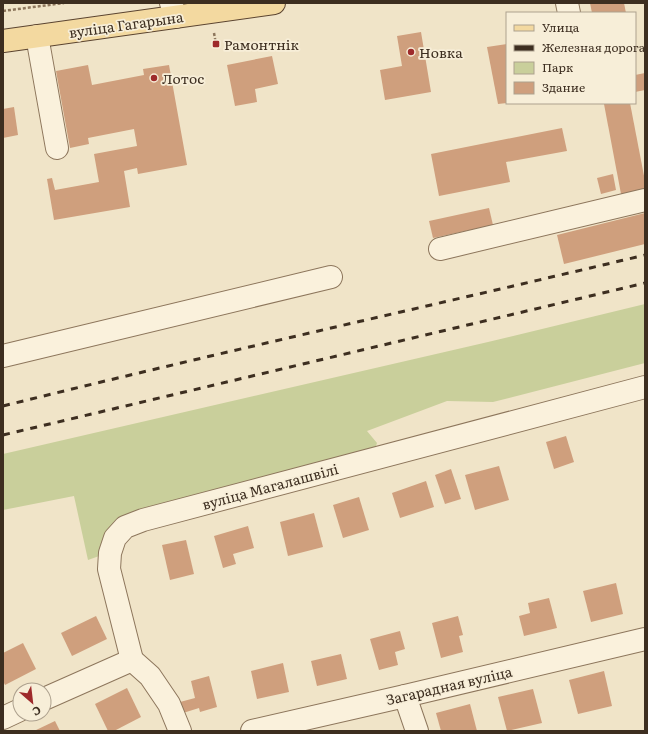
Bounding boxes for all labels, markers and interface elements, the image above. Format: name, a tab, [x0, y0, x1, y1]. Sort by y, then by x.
street label: вуліца Гагарына	[67, 6, 185, 42]
legend	[506, 12, 636, 104]
text: Улица	[542, 18, 580, 36]
place label: Рамонтнік	[224, 34, 299, 54]
text: Железная дорога	[542, 38, 646, 56]
marker: Рамонтнік	[211, 39, 221, 49]
place label: Новка	[419, 42, 463, 62]
marker: Новка	[406, 47, 416, 57]
text: Парк	[542, 58, 573, 76]
place label: Лотос	[162, 68, 204, 88]
marker: Лотос	[149, 73, 159, 83]
text: Здание	[542, 78, 585, 96]
street label: вуліца Магалашвілі	[200, 458, 341, 514]
street label: Загарадная вуліца	[384, 661, 514, 709]
north arrow	[12, 682, 52, 722]
text: С	[30, 703, 44, 721]

